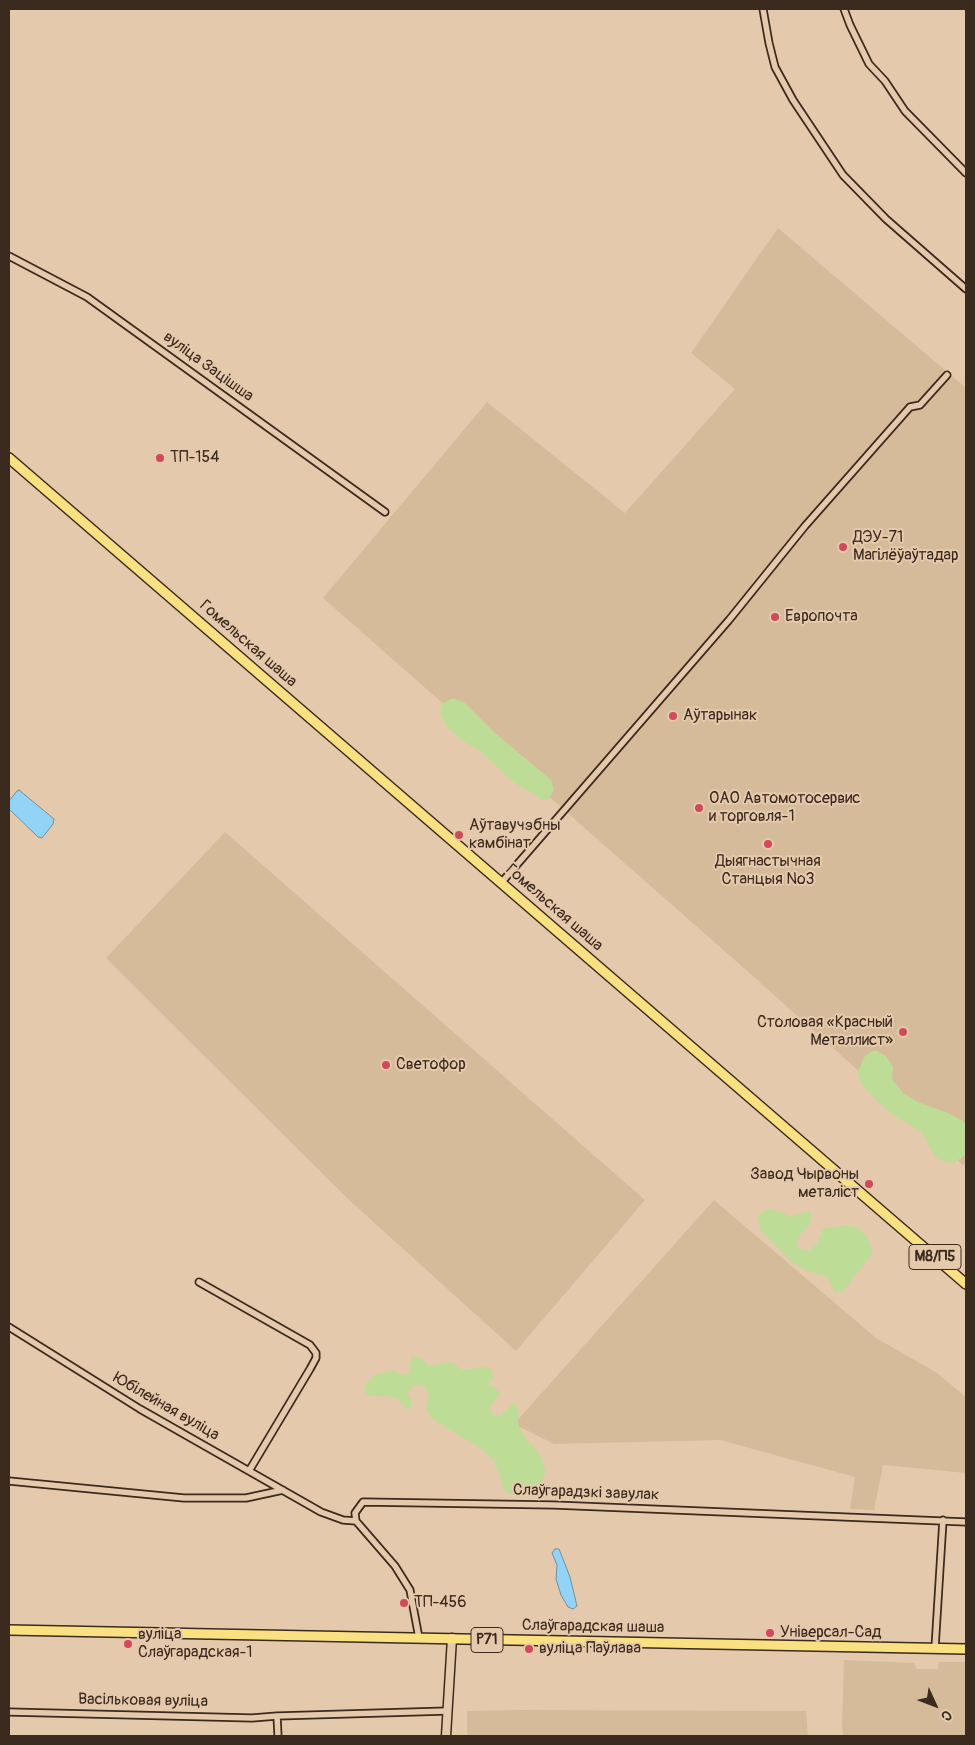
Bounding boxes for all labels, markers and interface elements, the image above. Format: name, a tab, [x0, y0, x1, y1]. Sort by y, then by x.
street label: вуліца Зацішша	[159, 328, 257, 406]
place label: ТП-154	[170, 448, 220, 468]
marker: ТП-154	[154, 452, 166, 464]
place label: ДЭУ-71 Магілёўаўтадар	[853, 528, 959, 566]
marker: ДЭУ-71 Магілёўаўтадар	[837, 541, 849, 553]
street label: Гомельская шаша	[195, 596, 301, 692]
place label: Европочта	[785, 607, 858, 627]
marker: Европочта	[769, 611, 781, 623]
place label: Аўтарынак	[683, 706, 757, 726]
marker: Аўтарынак	[667, 710, 679, 722]
place label: ОАО Автомотосервис и торговля-1	[709, 789, 860, 827]
marker: ОАО Автомотосервис и торговля-1	[693, 802, 705, 814]
place label: Аўтавучэбны камбінат	[469, 816, 561, 854]
marker: Аўтавучэбны камбінат	[453, 829, 465, 841]
marker: Дыягнастычная Станцыя №3	[762, 838, 774, 850]
place label: Дыягнастычная Станцыя №3	[715, 852, 821, 890]
street label: Гомельская шаша	[501, 860, 607, 956]
place label: Столовая «Красный Металлист»	[757, 1013, 893, 1051]
marker: Столовая «Красный Металлист»	[897, 1026, 909, 1038]
place label: Светофор	[396, 1055, 466, 1075]
marker: Светофор	[380, 1059, 392, 1071]
place label: Завод Чырвоны металіст	[750, 1165, 859, 1203]
marker: Завод Чырвоны металіст	[863, 1178, 875, 1190]
road number: М8/П5	[909, 1244, 961, 1270]
street label: Юбілейная вуліца	[109, 1369, 223, 1445]
street label: Слаўгарадзкі завулак	[513, 1481, 659, 1505]
place label: ТП-456	[414, 1593, 467, 1613]
marker: ТП-456	[398, 1597, 410, 1609]
street label: Слаўгарадская шаша	[522, 1616, 664, 1638]
place label: Універсал-Сад	[780, 1623, 881, 1643]
place label: вуліца Слаўгарадская-1	[138, 1625, 253, 1663]
marker: Універсал-Сад	[764, 1627, 776, 1639]
road number: Р71	[471, 1628, 503, 1652]
marker: вуліца Слаўгарадская-1	[122, 1638, 134, 1650]
place label: вуліца Паўлава	[539, 1639, 641, 1659]
marker: вуліца Паўлава	[523, 1643, 535, 1655]
north arrow	[910, 1680, 960, 1730]
street label: Васільковая вуліца	[78, 1690, 208, 1712]
text: С	[937, 1707, 956, 1725]

